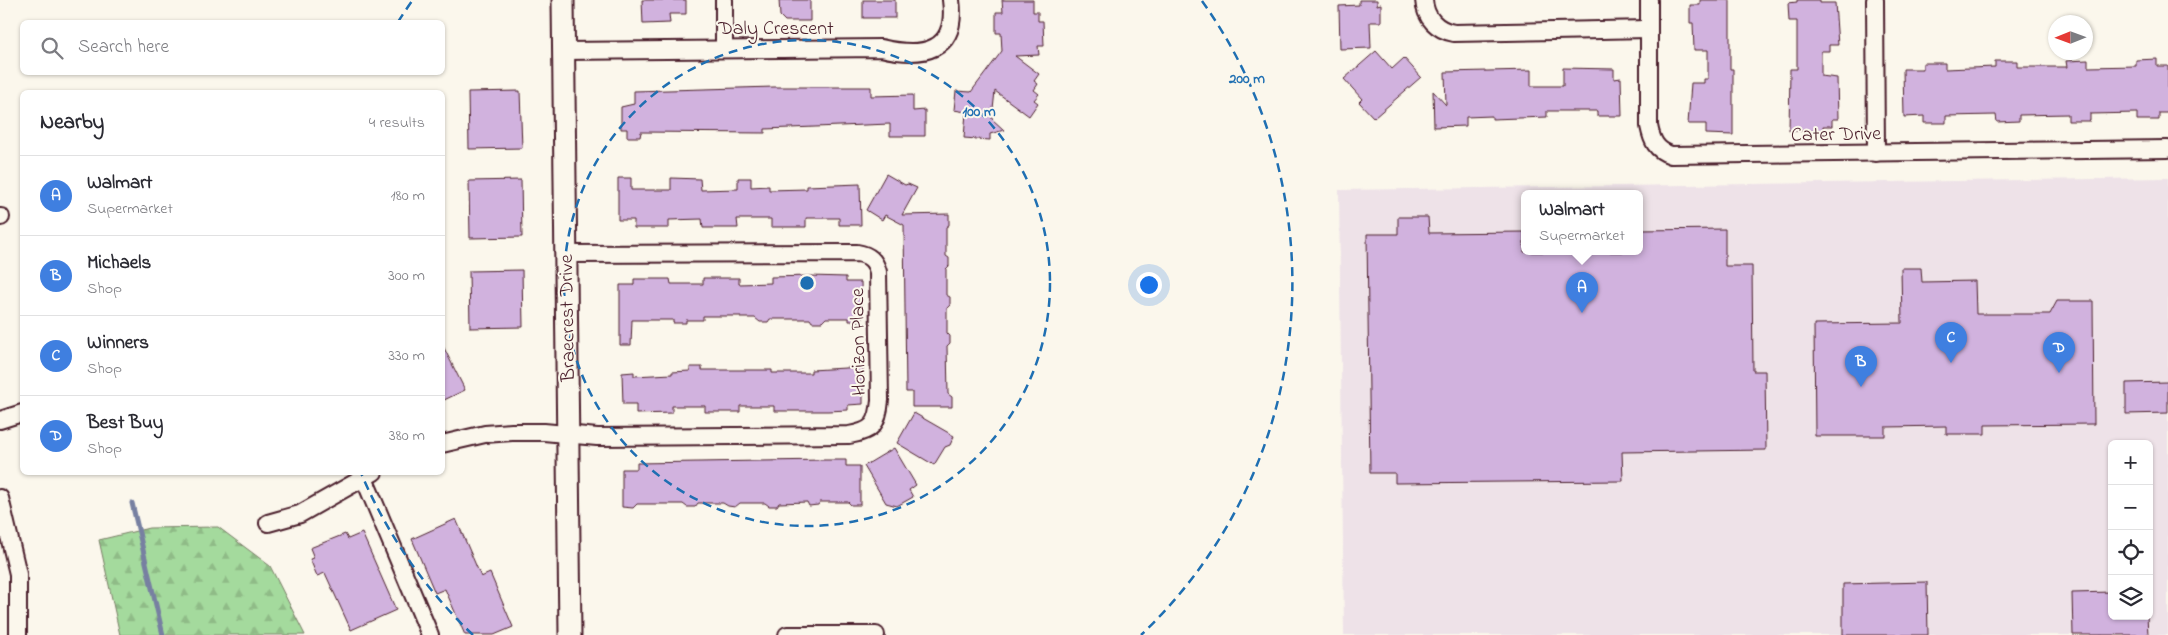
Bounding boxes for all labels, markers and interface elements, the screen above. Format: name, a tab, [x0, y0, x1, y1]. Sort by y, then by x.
street label: Daly Crescent	[717, 15, 834, 44]
north arrow	[2048, 15, 2093, 60]
search box	[20, 20, 445, 75]
icon: search	[38, 34, 66, 62]
text: Search here	[78, 34, 169, 61]
text: 200 m	[1228, 68, 1265, 90]
text: 100 m	[962, 101, 996, 123]
text: Nearby	[40, 108, 104, 138]
text: 4 results	[369, 111, 425, 135]
street label: Cater Drive	[1791, 120, 1882, 151]
text: Walmart	[87, 170, 152, 197]
text: A	[51, 184, 61, 208]
text: 180 m	[391, 184, 425, 208]
popup	[1521, 190, 1643, 255]
text: Supermarket	[87, 197, 173, 221]
text: Walmart	[1539, 197, 1605, 224]
text: Supermarket	[1539, 224, 1625, 248]
text: Michaels	[87, 250, 151, 277]
street label: Braecrest Drive	[553, 254, 584, 383]
text: B	[51, 264, 61, 288]
text: 300 m	[388, 264, 425, 288]
your location	[1136, 272, 1162, 298]
pin: A	[1566, 272, 1598, 313]
centre of rings	[798, 274, 816, 292]
text: Shop	[87, 277, 122, 301]
street label: Horizon Place	[844, 288, 875, 396]
pin: C	[1935, 322, 1967, 363]
text: Winners	[87, 330, 149, 357]
pin: D	[2043, 332, 2075, 373]
text: C	[52, 344, 60, 368]
text: 330 m	[388, 344, 425, 368]
pin: B	[1845, 346, 1877, 387]
text: Shop	[87, 357, 122, 381]
text: Best Buy	[87, 410, 163, 437]
text: D	[50, 424, 62, 448]
text: 380 m	[389, 424, 425, 448]
text: Shop	[87, 437, 122, 461]
map controls	[2108, 440, 2153, 620]
button: +	[2108, 440, 2153, 485]
button: −	[2108, 485, 2153, 530]
button: locate	[2108, 530, 2153, 575]
button: layers	[2108, 575, 2153, 620]

